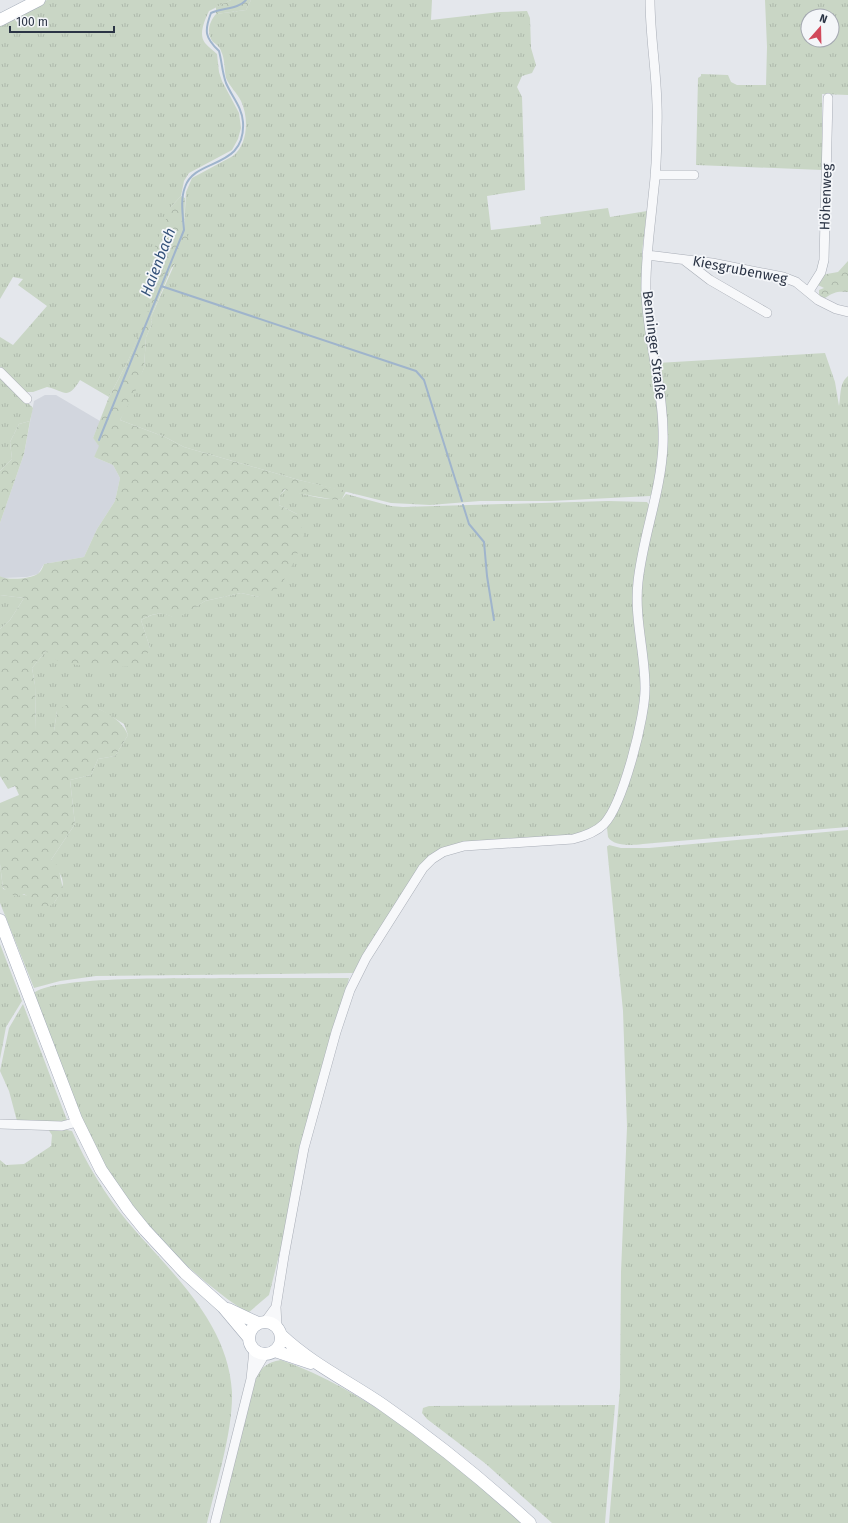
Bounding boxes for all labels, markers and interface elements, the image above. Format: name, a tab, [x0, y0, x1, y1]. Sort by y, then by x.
scale bar	[10, 8, 114, 34]
north arrow	[800, 8, 840, 48]
text: N	[818, 12, 829, 26]
text: 100 m	[16, 15, 48, 29]
street label: Höhenweg	[816, 163, 836, 231]
water label: Haienbach	[137, 225, 179, 299]
street label: Kiesgrubenweg	[691, 252, 790, 288]
street label: Benninger Straße	[639, 290, 669, 400]

